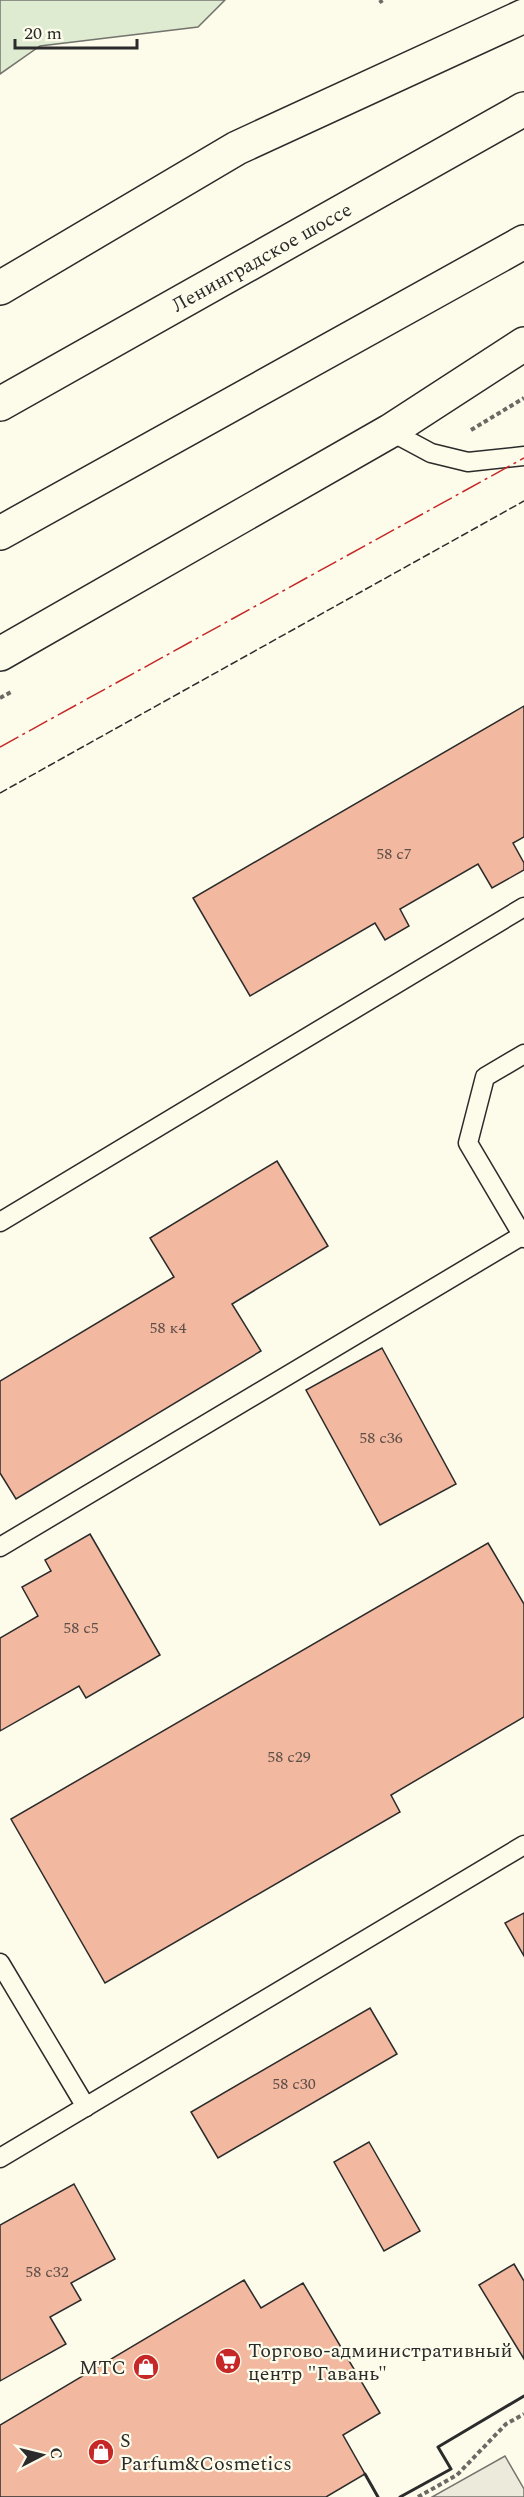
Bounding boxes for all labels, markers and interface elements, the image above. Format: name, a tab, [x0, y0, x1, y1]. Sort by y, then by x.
scale bar	[15, 12, 136, 50]
text: 20 m	[24, 20, 62, 47]
street label: Ленинградское шоссе	[166, 195, 358, 320]
house number: 58 с7	[376, 842, 412, 866]
house number: 58 к4	[150, 1316, 186, 1340]
house number: 58 с36	[359, 1426, 403, 1450]
house number: 58 с5	[63, 1616, 99, 1640]
house number: 58 с29	[267, 1745, 311, 1769]
house number: 58 с30	[272, 2072, 316, 2096]
house number: 58 с32	[25, 2260, 69, 2284]
place label: Торгово-административный центр "Гавань"	[248, 2336, 513, 2389]
supermarket icon: Торгово-административный центр "Гавань"	[213, 2346, 243, 2376]
shop icon: МТС	[131, 2352, 161, 2382]
place label: МТС	[79, 2353, 126, 2383]
north arrow	[12, 2425, 72, 2485]
place label: S Parfum&Cosmetics	[120, 2426, 292, 2479]
shop icon: S Parfum&Cosmetics	[86, 2437, 116, 2467]
text: С	[43, 2446, 69, 2460]

